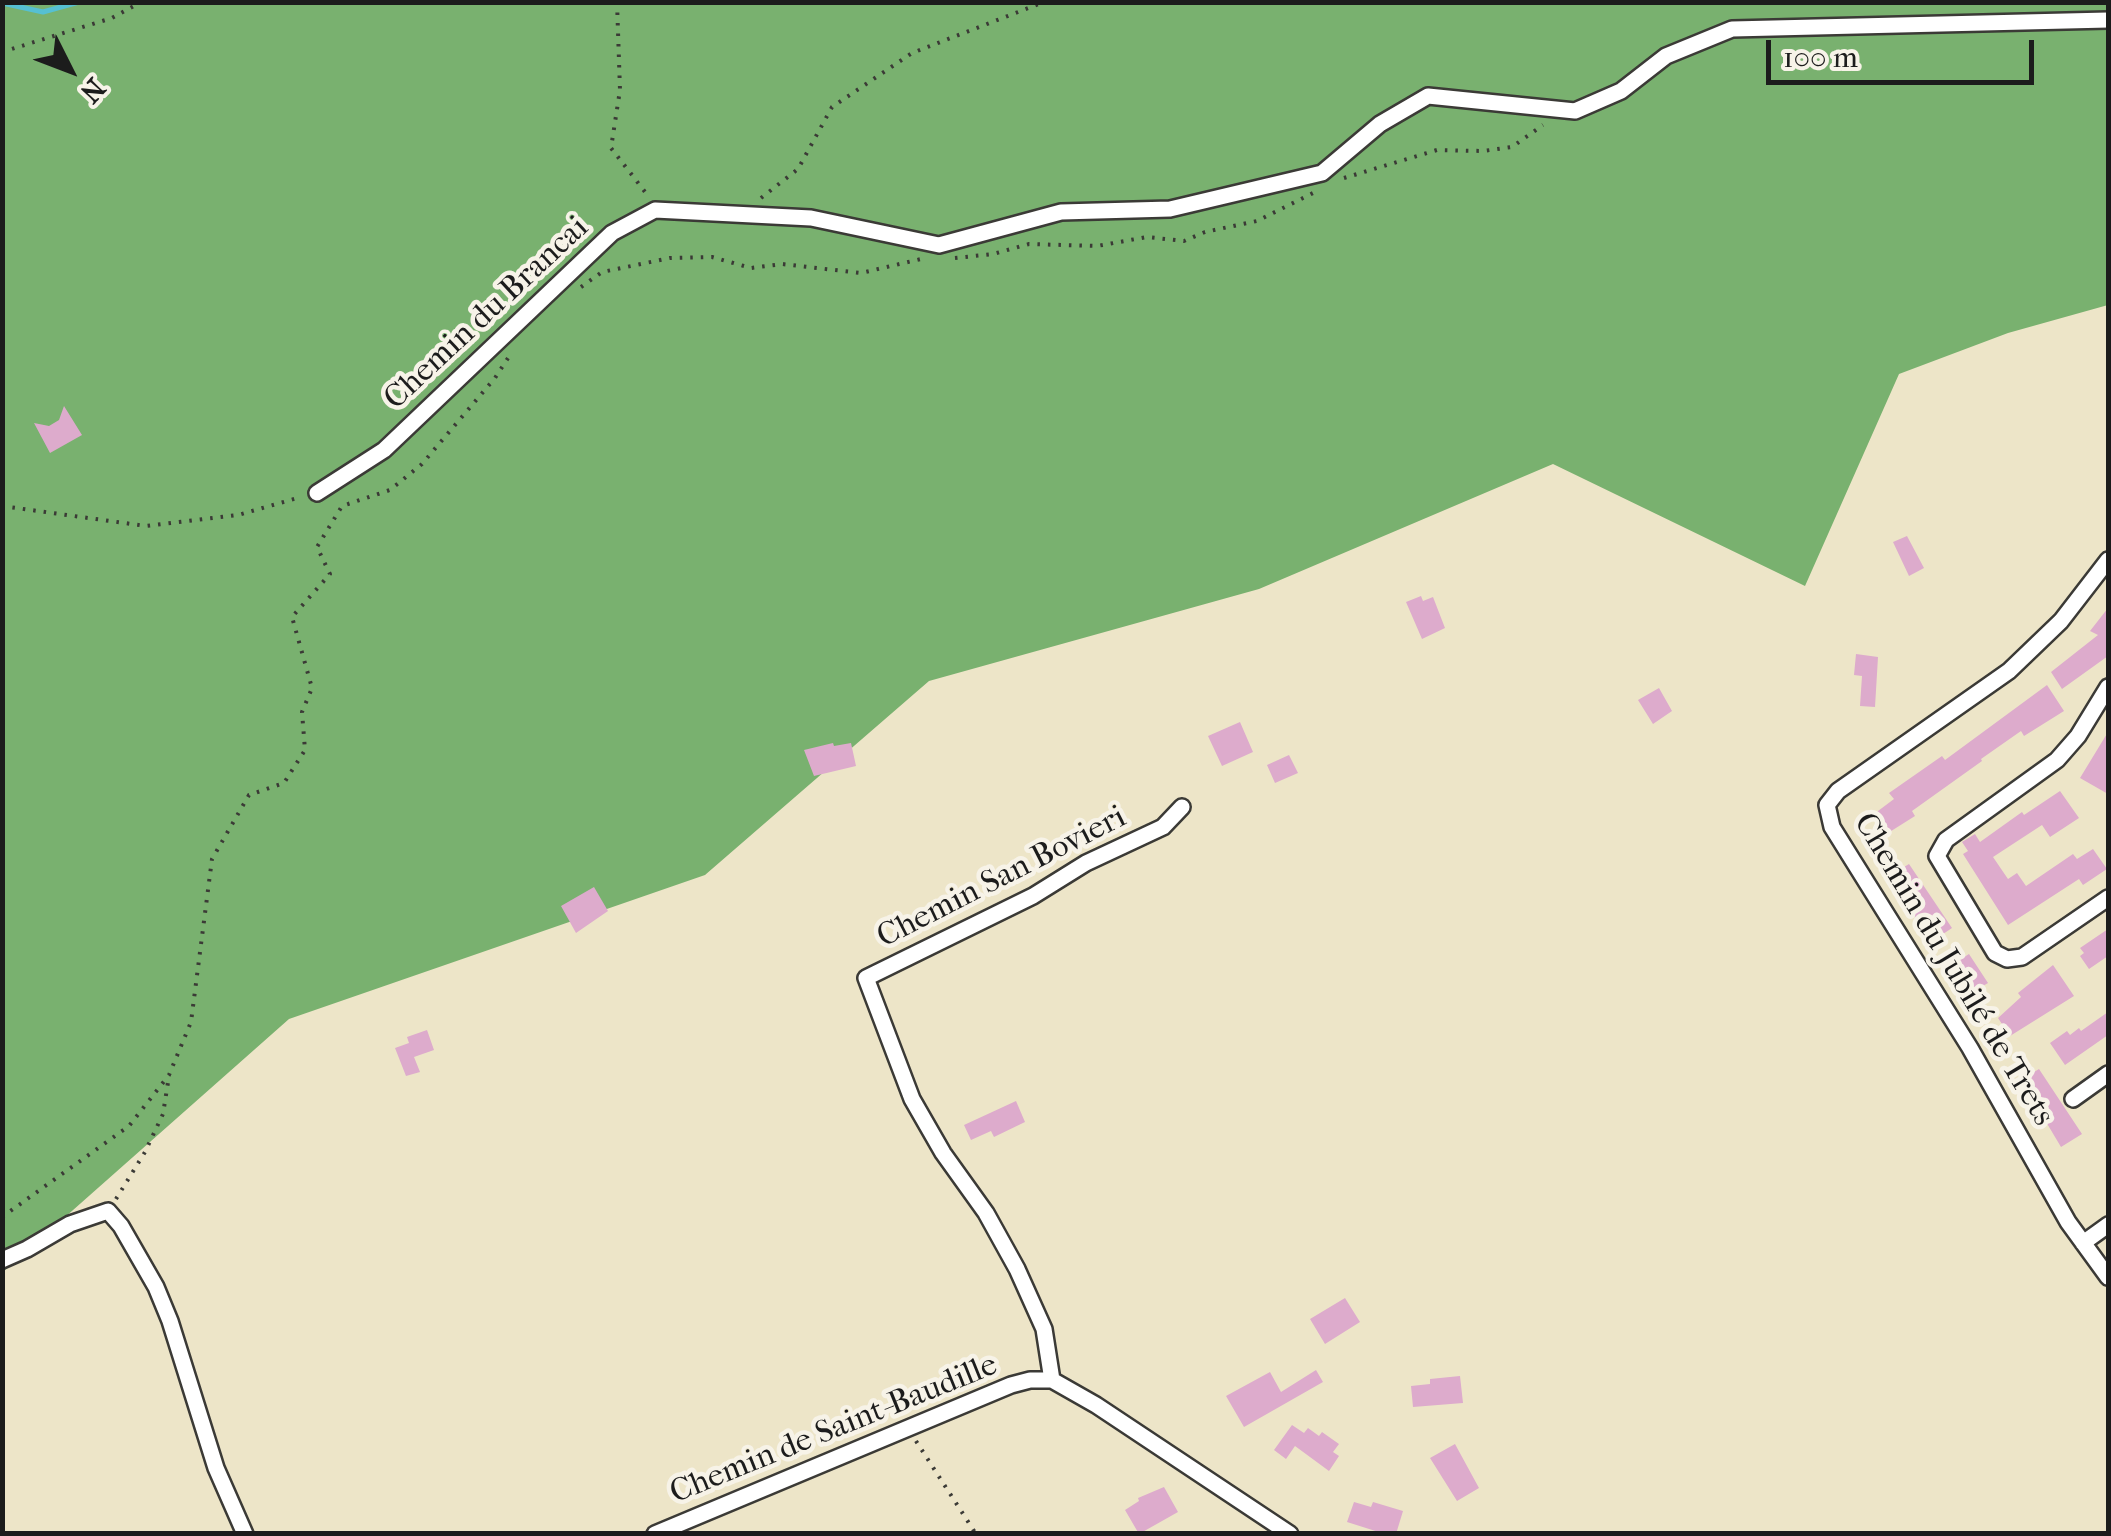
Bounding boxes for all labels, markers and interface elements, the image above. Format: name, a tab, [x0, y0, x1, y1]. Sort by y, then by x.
north arrow	[20, 20, 120, 120]
scale bar	[1771, 20, 2038, 82]
text: 100 m	[1783, 40, 1858, 75]
text: N	[73, 71, 112, 109]
street label: Chemin du Brancai	[377, 210, 597, 418]
street label: Chemin San Bovieri	[871, 799, 1133, 957]
street label: Chemin du Jubilé de Trets	[1844, 807, 2062, 1133]
street label: Chemin de Saint-Baudille	[665, 1347, 1003, 1513]

